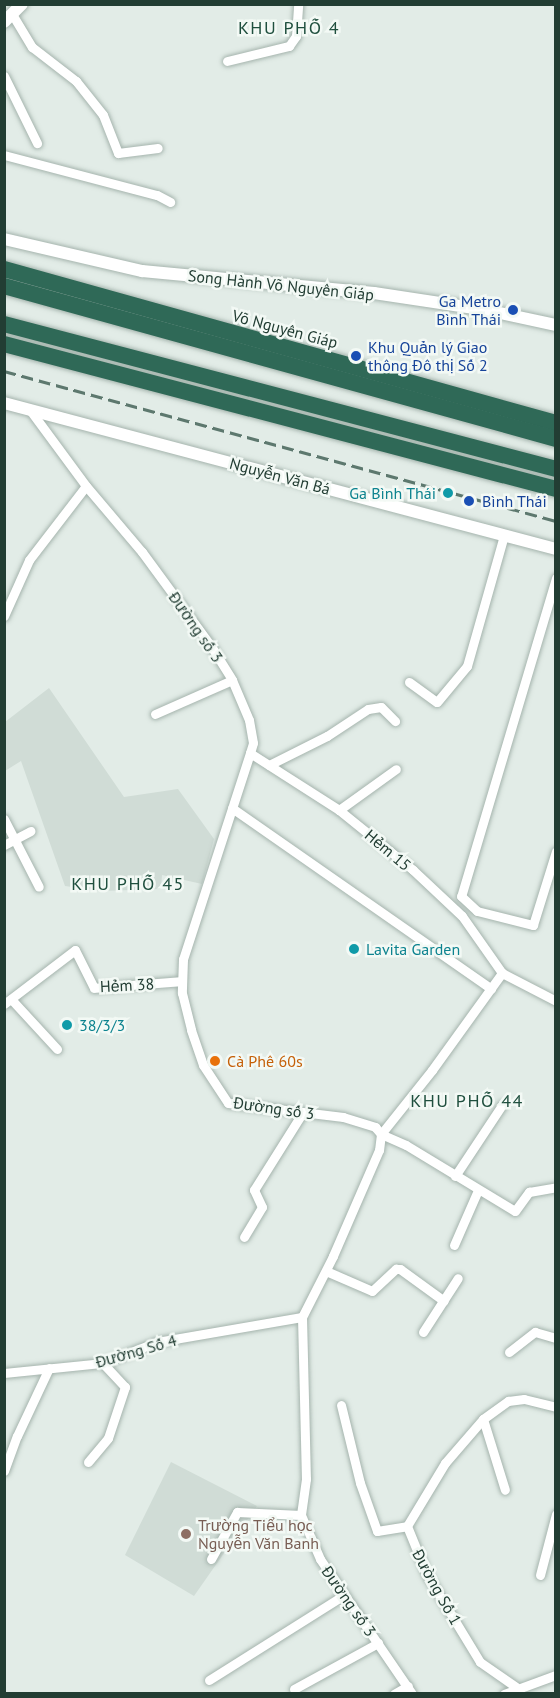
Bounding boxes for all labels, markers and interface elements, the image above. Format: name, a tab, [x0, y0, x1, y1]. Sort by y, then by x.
district label: KHU PHỐ 4	[238, 17, 340, 39]
street label: Song Hành Võ Nguyên Giáp	[187, 266, 375, 304]
place label: Ga Metro Bình Thái	[436, 291, 501, 329]
marker: Ga Metro Bình Thái	[506, 303, 520, 317]
street label: Võ Nguyên Giáp	[230, 306, 340, 352]
place label: Khu Quản lý Giao thông Đô thị Số 2	[368, 337, 488, 375]
marker: Khu Quản lý Giao thông Đô thị Số 2	[349, 349, 363, 363]
street label: Nguyễn Văn Bá	[227, 453, 333, 499]
place label: Ga Bình Thái	[349, 483, 436, 503]
marker: Ga Bình Thái	[441, 486, 455, 500]
place label: Bình Thái	[482, 491, 547, 511]
marker: Bình Thái	[460, 492, 478, 510]
street label: Đường số 3	[165, 588, 227, 666]
street label: Hẻm 15	[361, 825, 415, 875]
district label: KHU PHỐ 45	[71, 873, 185, 895]
place label: Lavita Garden	[366, 939, 460, 959]
marker: Lavita Garden	[347, 942, 361, 956]
street label: Hẻm 38	[99, 974, 155, 996]
place label: 38/3/3	[79, 1015, 125, 1035]
marker: 38/3/3	[60, 1018, 74, 1032]
place label: Cà Phê 60s	[227, 1051, 303, 1071]
marker: Cà Phê 60s	[208, 1054, 222, 1068]
district label: KHU PHỐ 44	[410, 1090, 524, 1112]
street label: Đường số 3	[232, 1093, 316, 1123]
street label: Đường Số 4	[93, 1330, 179, 1372]
place label: Trường Tiểu học Nguyễn Văn Banh	[198, 1515, 319, 1553]
marker: Trường Tiểu học Nguyễn Văn Banh	[179, 1527, 193, 1541]
street label: Đường Số 1	[408, 1546, 466, 1628]
street label: Đường số 3	[318, 1562, 380, 1640]

